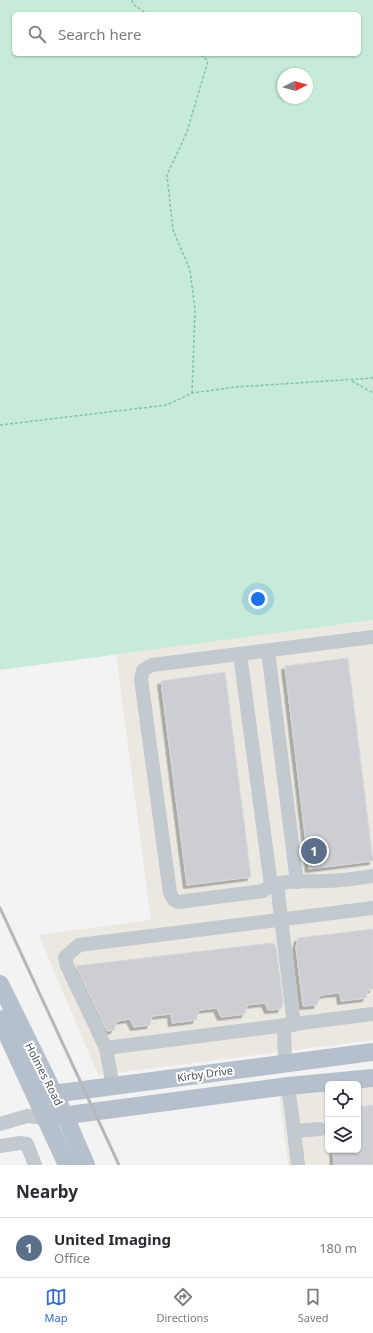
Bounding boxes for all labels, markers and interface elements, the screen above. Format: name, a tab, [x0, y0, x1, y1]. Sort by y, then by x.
search box	[12, 12, 361, 56]
icon: search	[26, 23, 48, 45]
text: Search here	[58, 24, 141, 44]
north arrow	[277, 68, 313, 104]
your location	[248, 589, 268, 609]
pin: 1	[301, 836, 327, 866]
street label: Holmes Road	[22, 1040, 67, 1108]
street label: Kirby Drive	[176, 1062, 234, 1085]
map controls	[325, 1081, 361, 1153]
button: locate	[325, 1081, 361, 1117]
button: layers	[325, 1117, 361, 1153]
text: Nearby	[16, 1180, 78, 1203]
text: United Imaging	[54, 1229, 171, 1249]
text: 1	[25, 1239, 33, 1257]
text: 180 m	[319, 1239, 357, 1257]
text: Office	[54, 1249, 90, 1267]
tab: Map	[45, 1286, 67, 1325]
tab: Directions	[156, 1286, 209, 1325]
tab: Saved	[298, 1286, 328, 1325]

